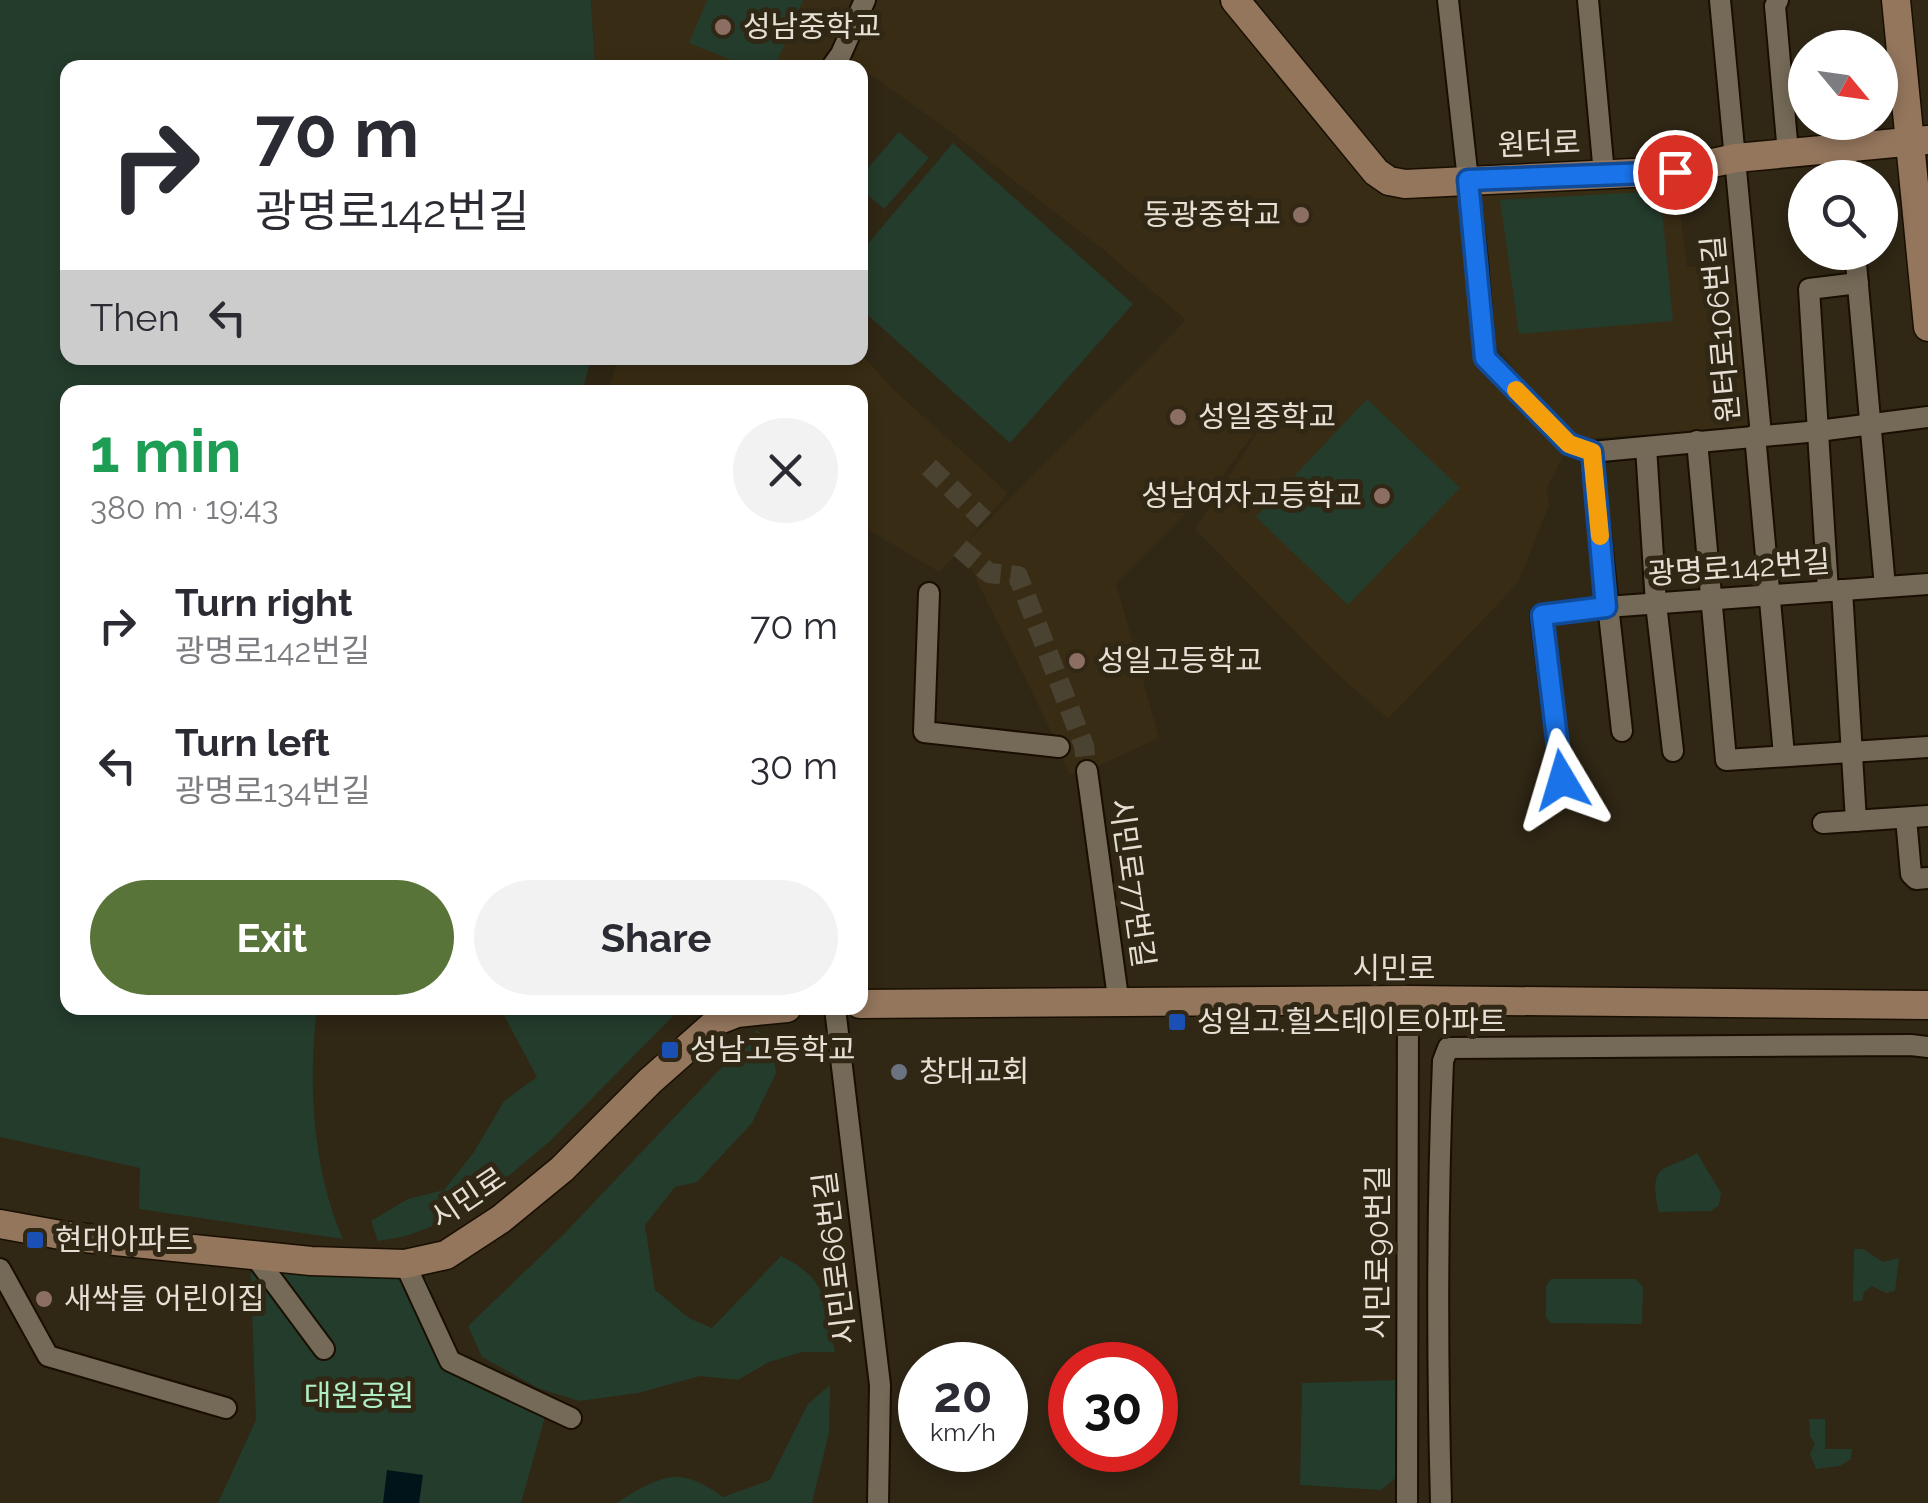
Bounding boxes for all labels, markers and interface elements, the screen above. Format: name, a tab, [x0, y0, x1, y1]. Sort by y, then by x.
place label: 성남중학교	[743, 9, 881, 44]
marker: 성남중학교	[712, 16, 734, 38]
north arrow	[1788, 30, 1898, 140]
map controls	[1788, 30, 1898, 270]
text: 70 m	[255, 91, 419, 173]
icon: right	[90, 100, 220, 230]
street label: 원터로	[1497, 125, 1581, 162]
pin	[1633, 130, 1718, 215]
icon: arrive	[1648, 145, 1703, 200]
button: search	[1788, 160, 1898, 270]
text: 광명로142번길	[255, 185, 529, 238]
place label: 동광중학교	[1143, 197, 1281, 232]
marker: 동광중학교	[1290, 204, 1312, 226]
street label: 원터로106번길	[1695, 234, 1746, 424]
icon: left	[200, 290, 255, 345]
text: Then	[90, 295, 180, 340]
place label: 성일중학교	[1198, 399, 1336, 434]
marker: 성일중학교	[1167, 406, 1189, 428]
text: 1 min	[90, 416, 241, 486]
button: close	[733, 418, 838, 523]
place label: 성남여자고등학교	[1141, 478, 1362, 513]
marker: 성남여자고등학교	[1371, 485, 1393, 507]
text: 380 m · 19:43	[90, 489, 279, 526]
street label: 광명로142번길	[1647, 544, 1831, 591]
text: Turn right	[175, 580, 352, 625]
icon: right	[90, 598, 145, 653]
text: 70 m	[750, 603, 838, 648]
text: 광명로142번길	[175, 632, 370, 669]
place label: 성일고등학교	[1097, 643, 1263, 678]
marker: 성일고등학교	[1066, 650, 1088, 672]
text: Turn left	[175, 720, 330, 765]
position arrow	[1510, 728, 1614, 832]
icon: left	[90, 738, 145, 793]
text: 30 m	[750, 743, 838, 788]
text: 광명로134번길	[175, 772, 370, 809]
street label: 시민로77번길	[1103, 796, 1162, 970]
button: Exit	[90, 880, 454, 995]
button: Share	[474, 880, 838, 995]
street label: 시민로	[1353, 951, 1435, 986]
place label: 성일고.힐스테이트아파트	[1197, 1004, 1506, 1039]
marker: 성일고.힐스테이트아파트	[1166, 1011, 1188, 1033]
place label: 성남고등학교	[690, 1032, 856, 1067]
marker: 성남고등학교	[659, 1039, 681, 1061]
place label: 창대교회	[919, 1054, 1029, 1089]
marker: 창대교회	[888, 1061, 910, 1083]
street label: 시민로	[424, 1160, 512, 1235]
street label: 시민로90번길	[1360, 1165, 1395, 1339]
street label: 시민로66번길	[807, 1169, 862, 1347]
place label: 현대아파트	[55, 1222, 193, 1257]
marker: 현대아파트	[24, 1229, 46, 1251]
place label: 새싹들 어린이집	[64, 1281, 265, 1316]
marker: 새싹들 어린이집	[33, 1288, 55, 1310]
speed limit sign: 30	[1048, 1342, 1178, 1472]
text: 20	[934, 1365, 992, 1424]
park label: 대원공원	[304, 1378, 414, 1413]
text: km/h	[930, 1417, 996, 1447]

